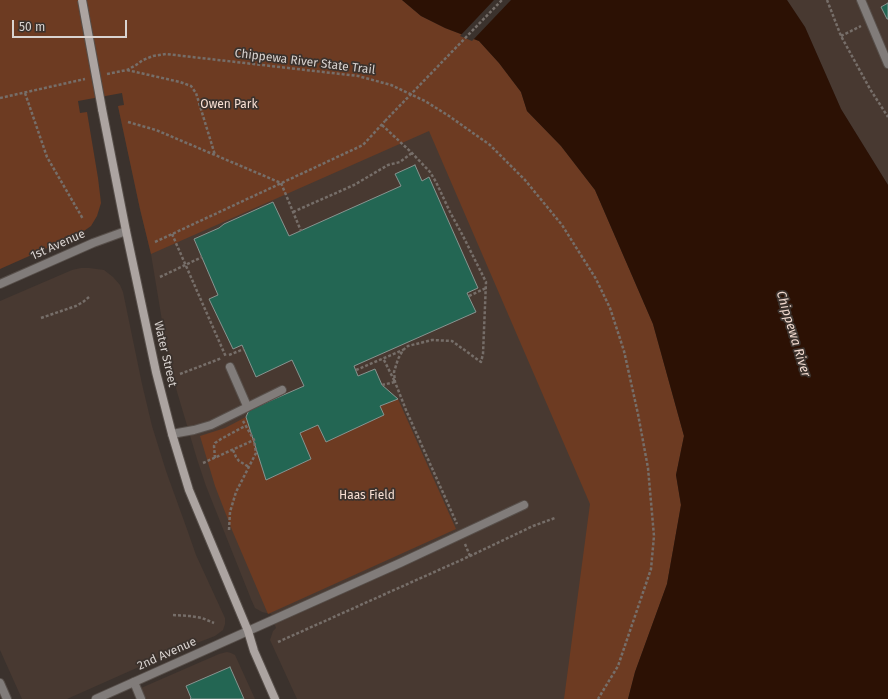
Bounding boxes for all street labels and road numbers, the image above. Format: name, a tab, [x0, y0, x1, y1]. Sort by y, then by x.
street label: Chippewa River State Trail	[234, 46, 376, 78]
street label: 1st Avenue	[29, 227, 87, 263]
street label: Water Street	[150, 320, 180, 388]
street label: 2nd Avenue	[135, 635, 199, 673]

